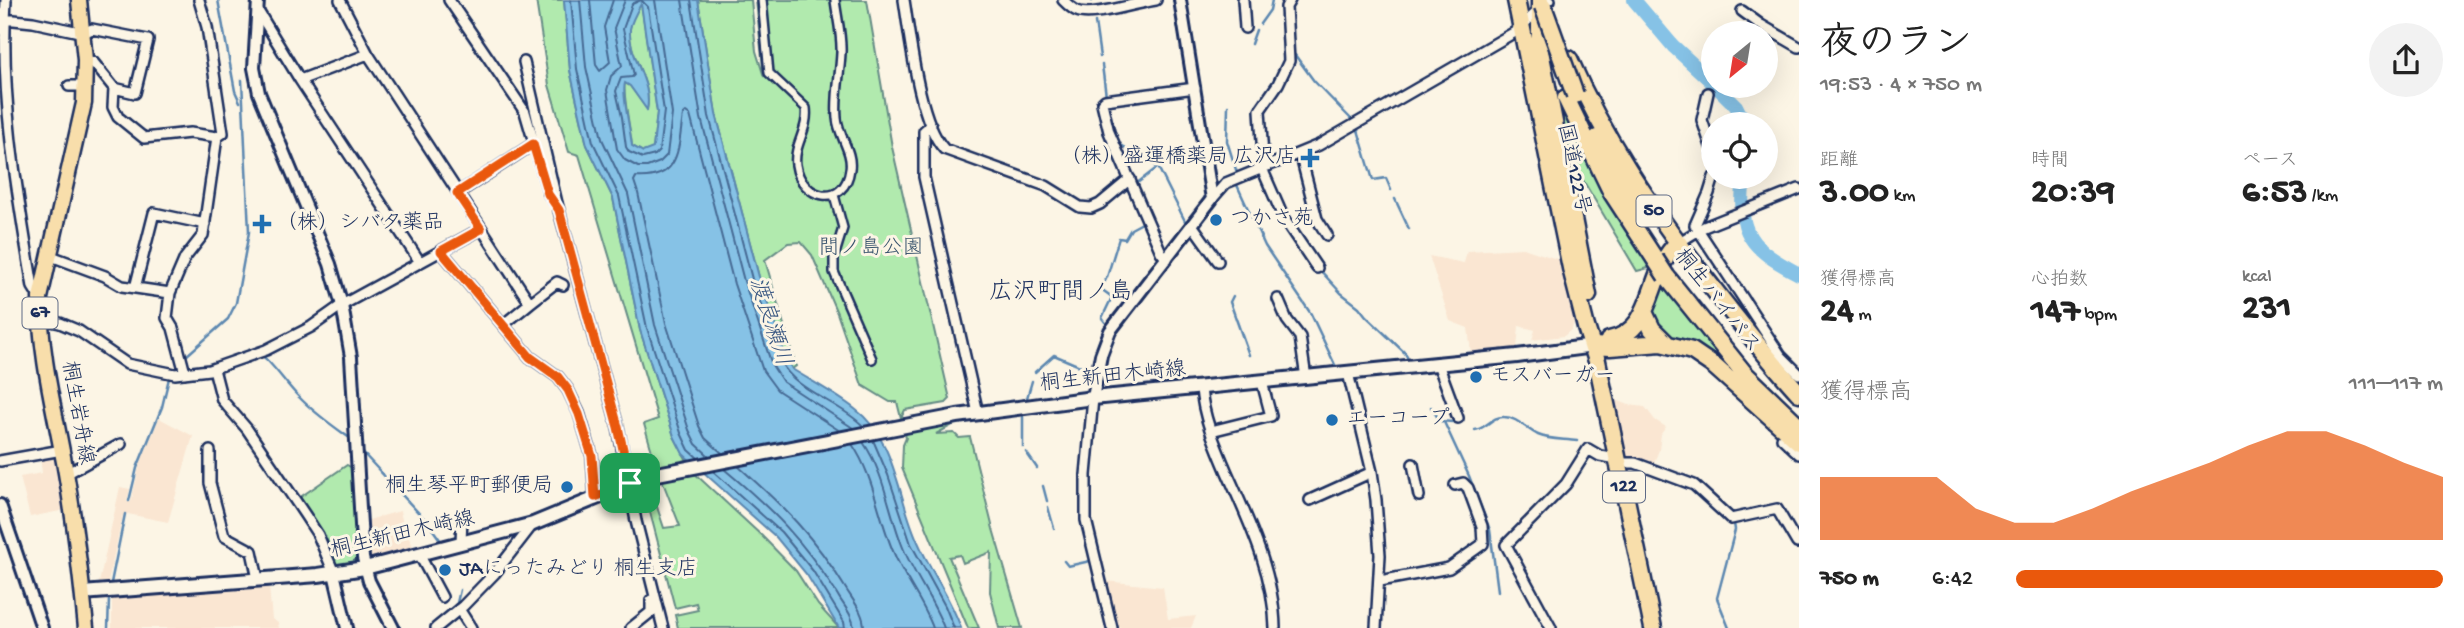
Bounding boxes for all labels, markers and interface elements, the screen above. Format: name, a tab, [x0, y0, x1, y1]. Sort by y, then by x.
north arrow	[1701, 21, 1778, 98]
map controls	[1701, 21, 1778, 189]
button: share	[2369, 23, 2443, 97]
text: 夜のラン	[1820, 24, 1972, 68]
text: 19:53 · 4 × 750 m	[1820, 72, 1982, 99]
button: locate	[1701, 112, 1778, 189]
street label: 国道122号	[1550, 121, 1595, 217]
place label: （株）盛運橋薬局 広沢店	[1060, 144, 1296, 171]
marker: （株）盛運橋薬局 広沢店	[1302, 150, 1318, 166]
text: 距離	[1820, 150, 1858, 173]
text: 時間	[2031, 150, 2069, 173]
text: ペース	[2242, 150, 2298, 173]
text: 3.00	[1820, 173, 1889, 214]
text: 20:39	[2031, 173, 2115, 214]
text: 6:53	[2242, 173, 2307, 214]
text: km	[1889, 185, 1915, 208]
text: /km	[2307, 185, 2338, 208]
road number: 50	[1636, 196, 1672, 226]
place label: つかさ苑	[1230, 207, 1314, 233]
place label: （株）シバタ薬品	[276, 211, 444, 237]
marker: つかさ苑	[1208, 212, 1224, 228]
marker: （株）シバタ薬品	[254, 216, 270, 232]
park label: 間ノ島公園	[819, 236, 924, 262]
street label: 桐生バイパス	[1667, 244, 1765, 359]
text: kcal	[2242, 266, 2272, 289]
text: 獲得標高	[1820, 269, 1896, 292]
text: 心拍数	[2031, 269, 2088, 292]
water label: 渡良瀬川	[742, 274, 797, 370]
district label: 広沢町間ノ島	[989, 278, 1133, 308]
text: 231	[2242, 289, 2291, 330]
text: 24	[1820, 292, 1854, 333]
text: 147	[2031, 292, 2080, 333]
road number: 67	[22, 298, 58, 328]
text: m	[1854, 304, 1872, 327]
text: bpm	[2080, 304, 2117, 327]
street label: 桐生新田木崎線	[1038, 357, 1187, 398]
street label: 桐生岩舟線	[55, 359, 99, 467]
place label: モスバーガー	[1490, 365, 1616, 390]
marker: モスバーガー	[1468, 369, 1484, 385]
text: 111–117 m	[2349, 371, 2443, 398]
text: 獲得標高	[1820, 380, 1912, 407]
place label: エーコープ	[1346, 407, 1450, 433]
marker: エーコープ	[1324, 412, 1340, 428]
pin	[600, 453, 660, 513]
icon: arrive	[611, 464, 649, 502]
road number: 122	[1603, 472, 1645, 502]
place label: 桐生琴平町郵便局	[385, 474, 553, 500]
marker: 桐生琴平町郵便局	[559, 479, 575, 495]
street label: 桐生新田木崎線	[328, 506, 477, 565]
place label: JAにったみどり 桐生支店	[459, 556, 698, 583]
marker: JAにったみどり 桐生支店	[437, 562, 453, 578]
text: 750 m	[1820, 566, 1879, 593]
text: 6:42	[1932, 566, 1973, 593]

